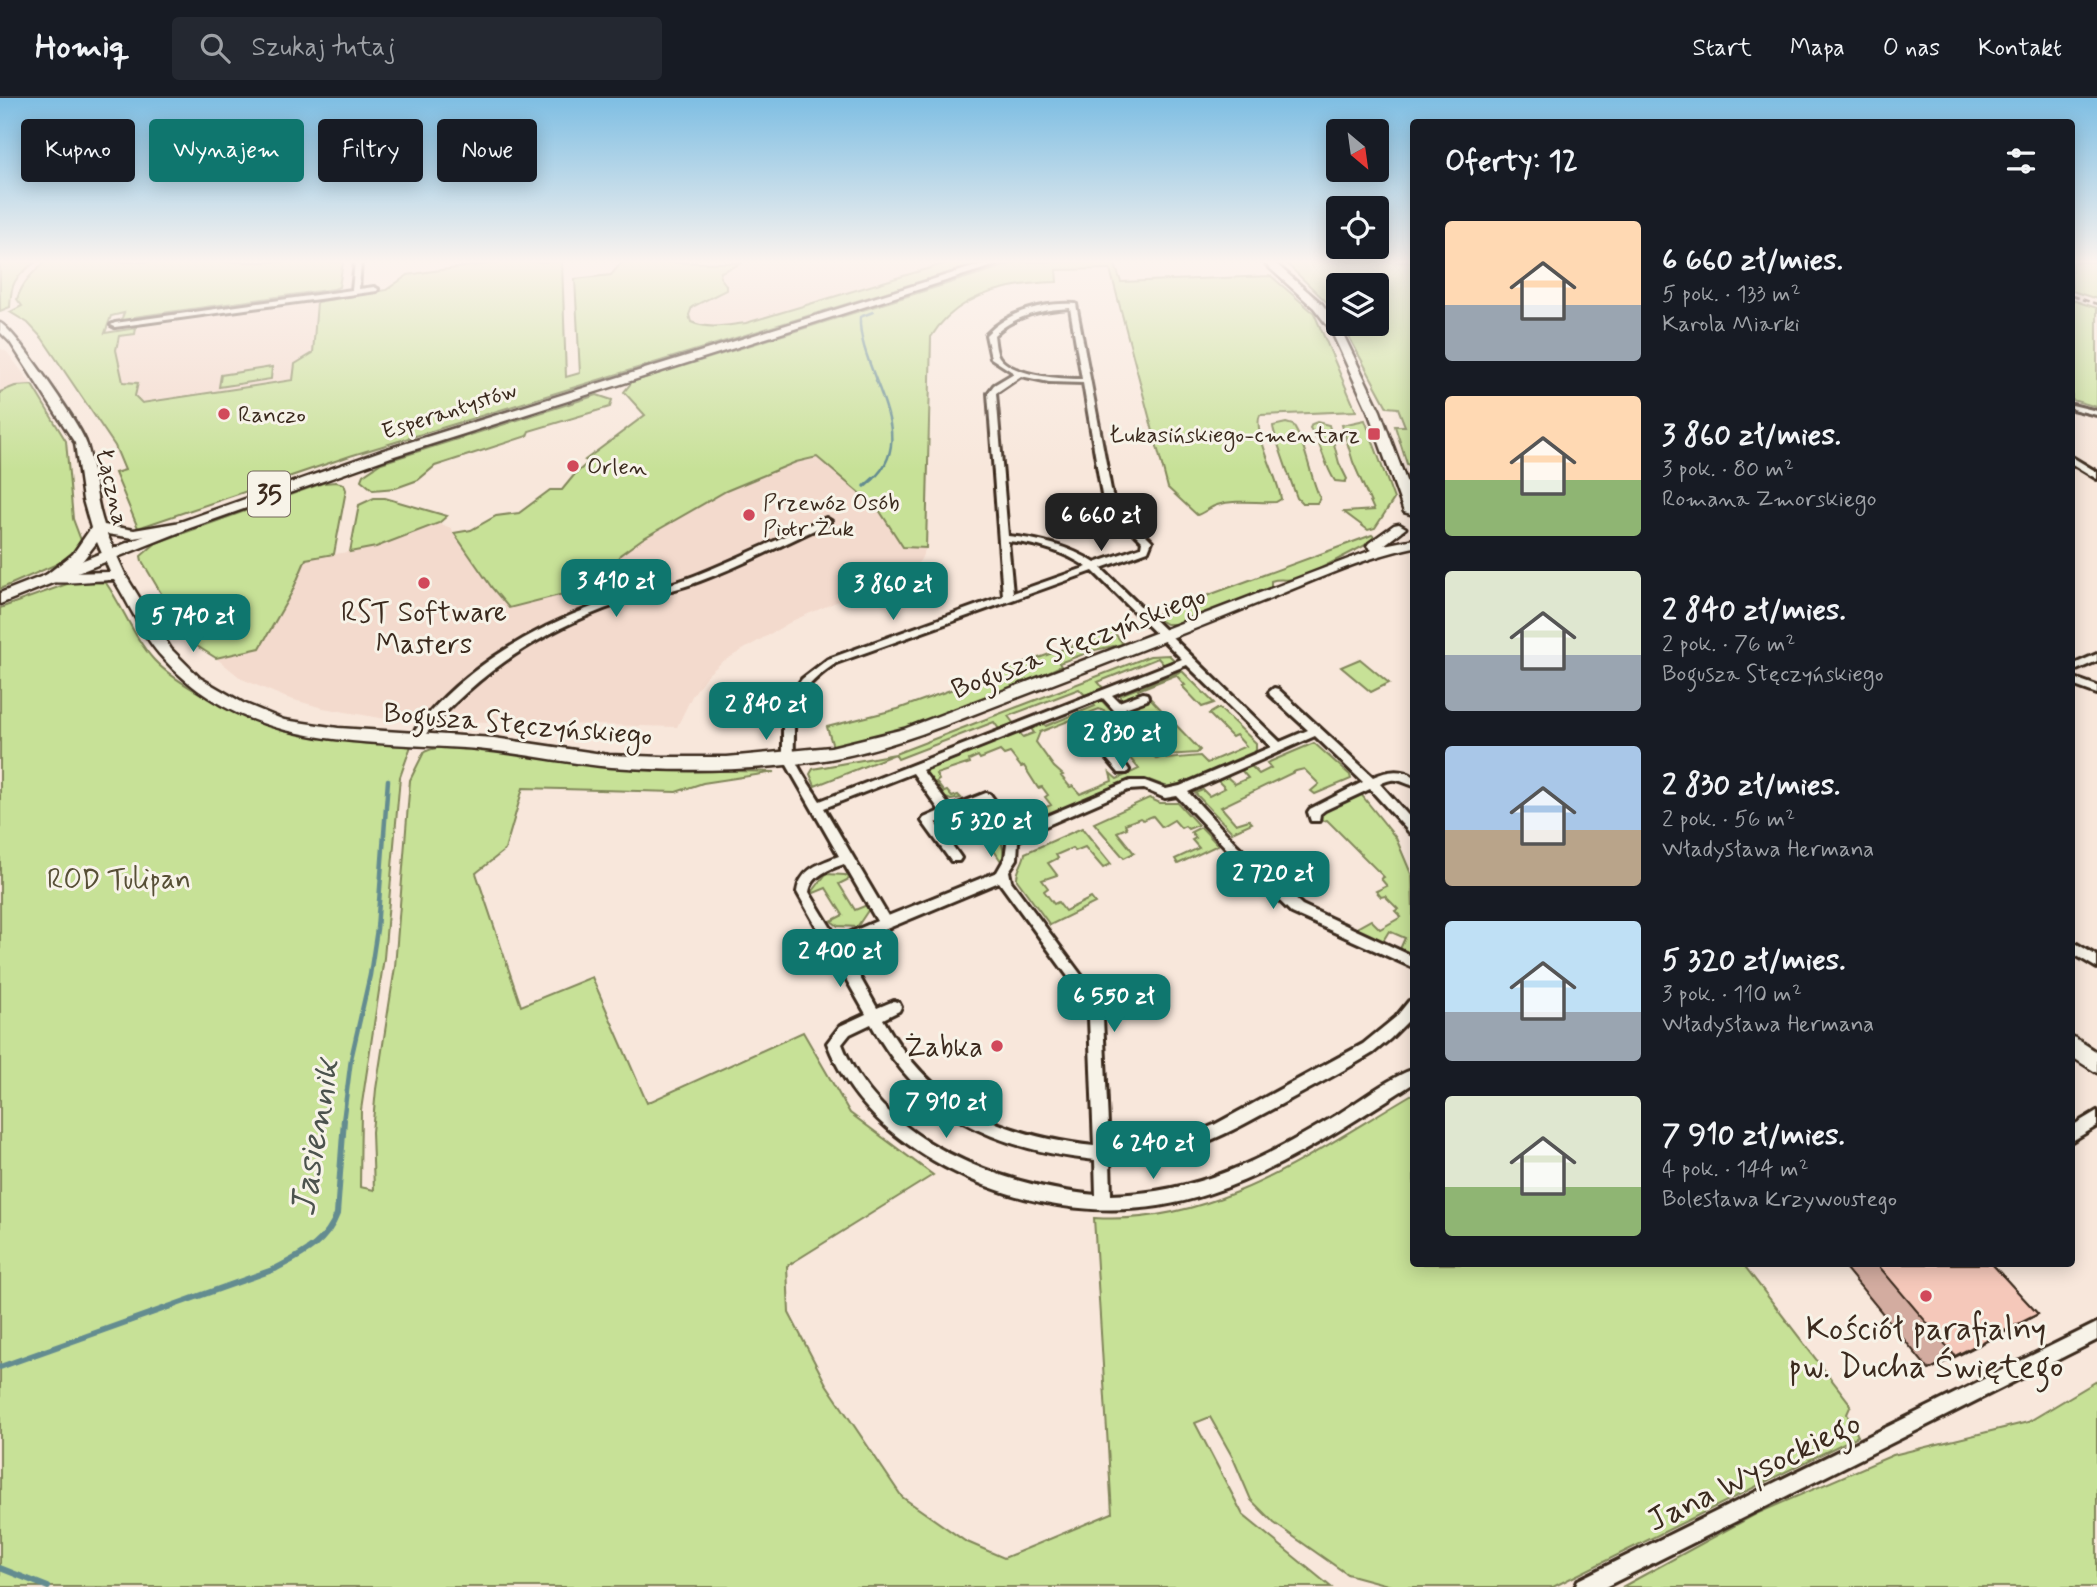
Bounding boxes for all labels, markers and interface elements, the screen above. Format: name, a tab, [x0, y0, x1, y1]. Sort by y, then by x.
search box	[172, 17, 662, 80]
text: Homiq	[35, 26, 130, 70]
icon: search	[196, 29, 234, 67]
text: Szukaj tutaj	[252, 31, 395, 65]
text: Start	[1693, 33, 1752, 64]
text: Mapa	[1790, 33, 1845, 64]
text: O nas	[1883, 33, 1940, 64]
text: Kontakt	[1978, 33, 2062, 64]
chip: Kupno	[21, 119, 135, 182]
chip: Wynajem	[149, 119, 304, 182]
chip: Filtry	[318, 119, 423, 182]
chip: Nowe	[437, 119, 537, 182]
north arrow	[1326, 119, 1390, 182]
map controls	[1326, 119, 1389, 336]
text: Oferty: 12	[1445, 142, 1578, 181]
icon: filters	[2002, 142, 2040, 180]
button: locate	[1326, 196, 1389, 259]
text: 6 660 zł/mies.	[1662, 241, 1843, 280]
icon: home	[1501, 249, 1585, 333]
button: layers	[1326, 273, 1389, 336]
text: 5 pok. · 133 m²	[1662, 280, 1801, 310]
text: Karola Miarki	[1662, 310, 1800, 340]
street label: Esperantystów	[378, 376, 521, 448]
place label: Ranczo	[238, 401, 306, 431]
marker: Ranczo	[216, 406, 232, 422]
text: 3 860 zł/mies.	[1662, 416, 1841, 455]
place label: Łukasińskiego-cmentarz	[1109, 421, 1360, 453]
icon: home	[1501, 424, 1585, 508]
marker: Łukasińskiego-cmentarz	[1366, 426, 1382, 442]
street label: Łączna	[88, 446, 134, 529]
place label: Orlen	[587, 453, 647, 483]
text: 3 pok. · 80 m²	[1662, 455, 1794, 485]
marker: Orlen	[565, 458, 581, 474]
road number: 35	[248, 472, 290, 516]
text: Romana Zmorskiego	[1662, 485, 1876, 515]
place label: Przewóz Osób Piotr Żuk	[763, 489, 900, 545]
pin: 6 660 zł	[1029, 494, 1173, 553]
text: 6 660 zł	[1061, 501, 1141, 531]
marker: Przewóz Osób Piotr Żuk	[741, 507, 757, 523]
pin: 3 410 zł	[544, 560, 688, 619]
pin: 3 860 zł	[821, 562, 965, 622]
text: 3 410 zł	[577, 567, 655, 597]
text: 3 860 zł	[854, 570, 932, 600]
marker: RST Software Masters	[416, 575, 432, 591]
street label: Bogusza Stęczyńskiego	[946, 578, 1213, 712]
text: 2 840 zł/mies.	[1662, 591, 1846, 630]
pin: 5 740 zł	[121, 594, 265, 654]
place label: RST Software Masters	[341, 595, 507, 664]
icon: home	[1501, 599, 1585, 683]
text: 5 740 zł	[151, 602, 235, 632]
text: 2 pok. · 76 m²	[1662, 630, 1795, 660]
text: Bogusza Stęczyńskiego	[1662, 660, 1884, 690]
pin: 2 840 zł	[694, 682, 838, 742]
text: 2 840 zł	[725, 690, 807, 720]
street label: Bogusza Stęczyńskiego	[382, 695, 654, 759]
pin: 2 830 zł	[1050, 712, 1194, 771]
text: 2 830 zł	[1083, 719, 1161, 749]
text: 2 830 zł/mies.	[1662, 766, 1840, 805]
icon: home	[1501, 774, 1585, 858]
pin: 5 320 zł	[919, 800, 1063, 859]
text: 2 pok. · 56 m²	[1662, 805, 1795, 835]
text: 5 320 zł	[950, 807, 1032, 837]
text: Władysława Hermana	[1662, 835, 1874, 865]
pin: 2 720 zł	[1201, 852, 1345, 911]
text: 2 720 zł	[1232, 859, 1314, 889]
park label: ROD Tulipan	[47, 862, 191, 899]
pin: 2 400 zł	[768, 930, 912, 989]
text: 2 400 zł	[798, 937, 882, 967]
text: 5 320 zł/mies.	[1662, 941, 1845, 980]
icon: home	[1501, 949, 1585, 1033]
pin: 6 550 zł	[1042, 974, 1186, 1034]
text: 3 pok. · 110 m²	[1662, 980, 1802, 1010]
text: 6 550 zł	[1073, 982, 1155, 1012]
text: Władysława Hermana	[1662, 1010, 1874, 1040]
place label: Żabka	[904, 1030, 983, 1067]
marker: Żabka	[989, 1038, 1005, 1054]
water label: Jasiennik	[280, 1053, 352, 1220]
pin: 7 910 zł	[874, 1080, 1018, 1140]
text: 7 910 zł	[905, 1088, 987, 1118]
text: 7 910 zł/mies.	[1662, 1116, 1845, 1155]
pin: 6 240 zł	[1081, 1122, 1225, 1181]
icon: home	[1501, 1124, 1585, 1208]
text: 6 240 zł	[1112, 1129, 1194, 1159]
text: 4 pok. · 144 m²	[1662, 1155, 1809, 1185]
text: Bolesława Krzywoustego	[1662, 1185, 1897, 1215]
marker: Kościół parafialny pw. Ducha Świętego	[1918, 1288, 1934, 1304]
place label: Kościół parafialny pw. Ducha Świętego	[1788, 1308, 2064, 1393]
street label: Jana Wysockiego	[1640, 1402, 1870, 1546]

